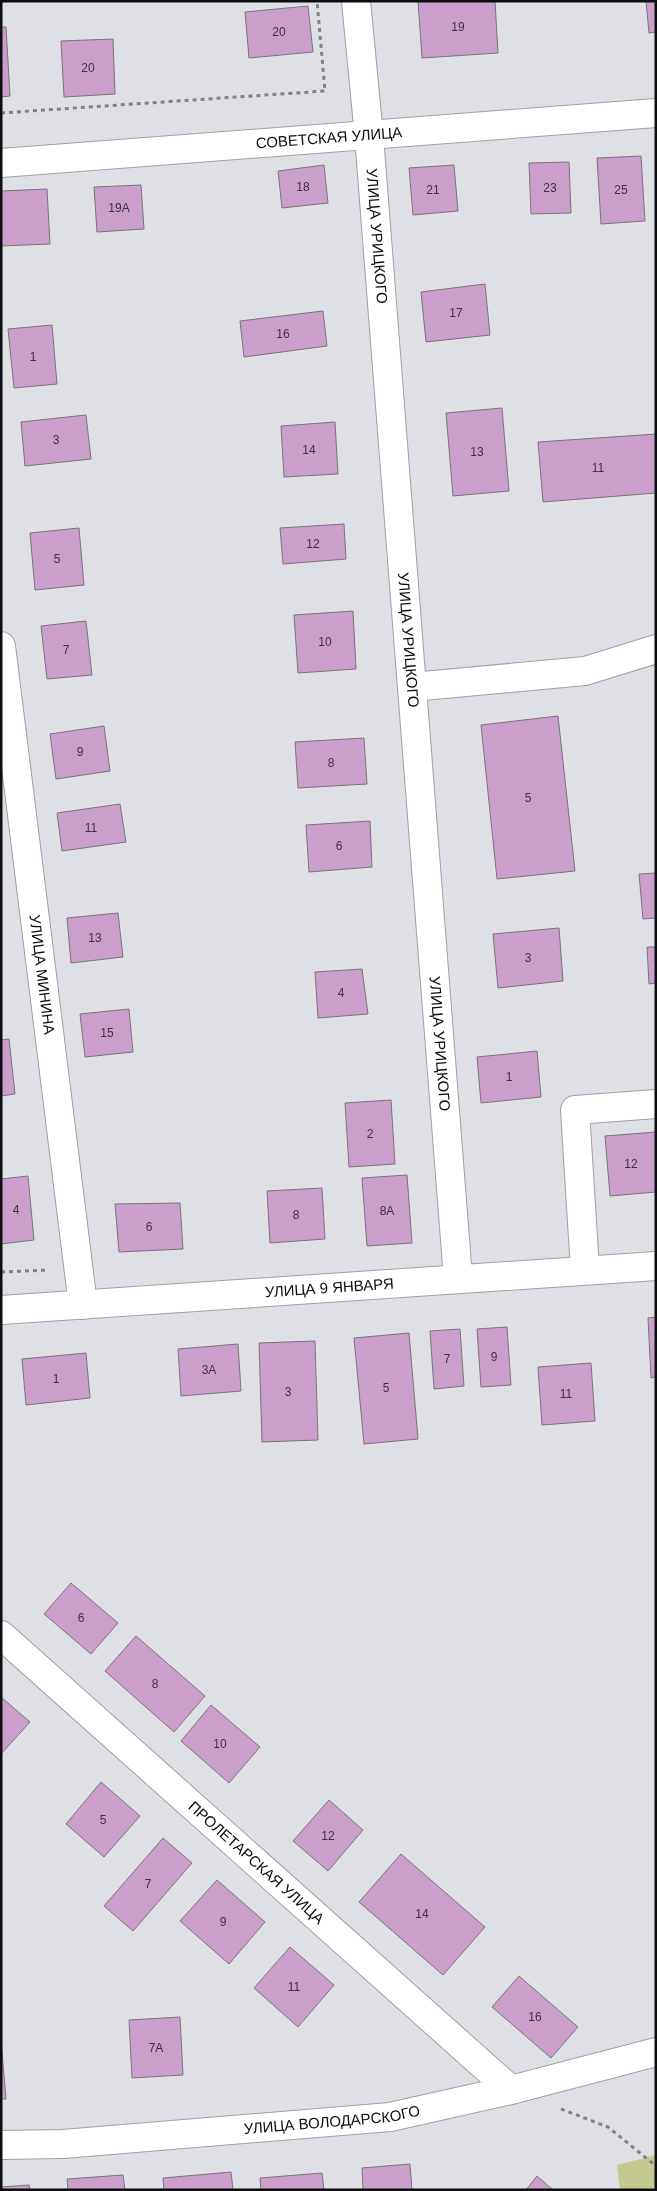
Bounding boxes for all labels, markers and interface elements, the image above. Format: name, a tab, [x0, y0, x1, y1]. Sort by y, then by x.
house number: 19	[451, 20, 465, 34]
house number: 20	[272, 25, 286, 39]
house number: 20	[81, 61, 95, 75]
street label: СОВЕТСКАЯ УЛИЦА	[255, 123, 403, 152]
street label: УЛИЦА УРИЦКОГО	[364, 168, 391, 304]
house number: 18	[296, 180, 310, 194]
house number: 23	[543, 181, 557, 195]
house number: 21	[426, 183, 440, 197]
house number: 25	[614, 183, 628, 197]
house number: 19А	[108, 201, 130, 215]
house number: 17	[449, 306, 463, 320]
house number: 16	[276, 327, 290, 341]
house number: 1	[30, 350, 37, 364]
house number: 3	[53, 433, 60, 447]
house number: 14	[302, 443, 316, 457]
house number: 13	[470, 445, 484, 459]
house number: 11	[592, 461, 605, 475]
house number: 12	[306, 537, 320, 551]
house number: 5	[54, 552, 61, 566]
street label: УЛИЦА УРИЦКОГО	[395, 572, 423, 708]
house number: 10	[318, 635, 332, 649]
house number: 7	[63, 643, 70, 657]
house number: 9	[77, 745, 84, 759]
house number: 8	[328, 756, 335, 770]
house number: 5	[525, 791, 532, 805]
house number: 11	[85, 821, 98, 835]
house number: 6	[336, 839, 343, 853]
street label: УЛИЦА МИНИНА	[26, 913, 58, 1035]
house number: 13	[88, 931, 102, 945]
house number: 3	[525, 951, 532, 965]
street label: УЛИЦА УРИЦКОГО	[426, 975, 454, 1112]
house number: 4	[338, 986, 345, 1000]
house number: 15	[100, 1026, 114, 1040]
house number: 1	[506, 1070, 513, 1084]
house number: 2	[367, 1127, 374, 1141]
house number: 12	[624, 1157, 638, 1171]
house number: 4	[13, 1203, 20, 1217]
house number: 8А	[380, 1204, 394, 1218]
house number: 8	[293, 1208, 300, 1222]
house number: 6	[146, 1220, 153, 1234]
street label: УЛИЦА 9 ЯНВАРЯ	[264, 1275, 394, 1300]
house number: 9	[491, 1350, 498, 1364]
house number: 7	[444, 1352, 451, 1366]
house number: 3А	[202, 1363, 216, 1377]
house number: 1	[53, 1372, 60, 1386]
house number: 5	[383, 1381, 390, 1395]
house number: 3	[285, 1385, 292, 1399]
house number: 11	[560, 1387, 573, 1401]
house number: 6	[78, 1611, 85, 1625]
house number: 8	[152, 1677, 159, 1691]
house number: 10	[213, 1737, 227, 1751]
street label: ПРОЛЕТАРСКАЯ УЛИЦА	[185, 1797, 328, 1927]
house number: 5	[100, 1813, 107, 1827]
house number: 12	[321, 1829, 335, 1843]
house number: 7	[145, 1877, 152, 1891]
house number: 14	[415, 1907, 429, 1921]
house number: 9	[220, 1915, 227, 1929]
house number: 11	[288, 1980, 301, 1994]
house number: 16	[528, 2010, 542, 2024]
house number: 7А	[149, 2041, 163, 2055]
street label: УЛИЦА ВОЛОДАРСКОГО	[243, 2102, 422, 2137]

